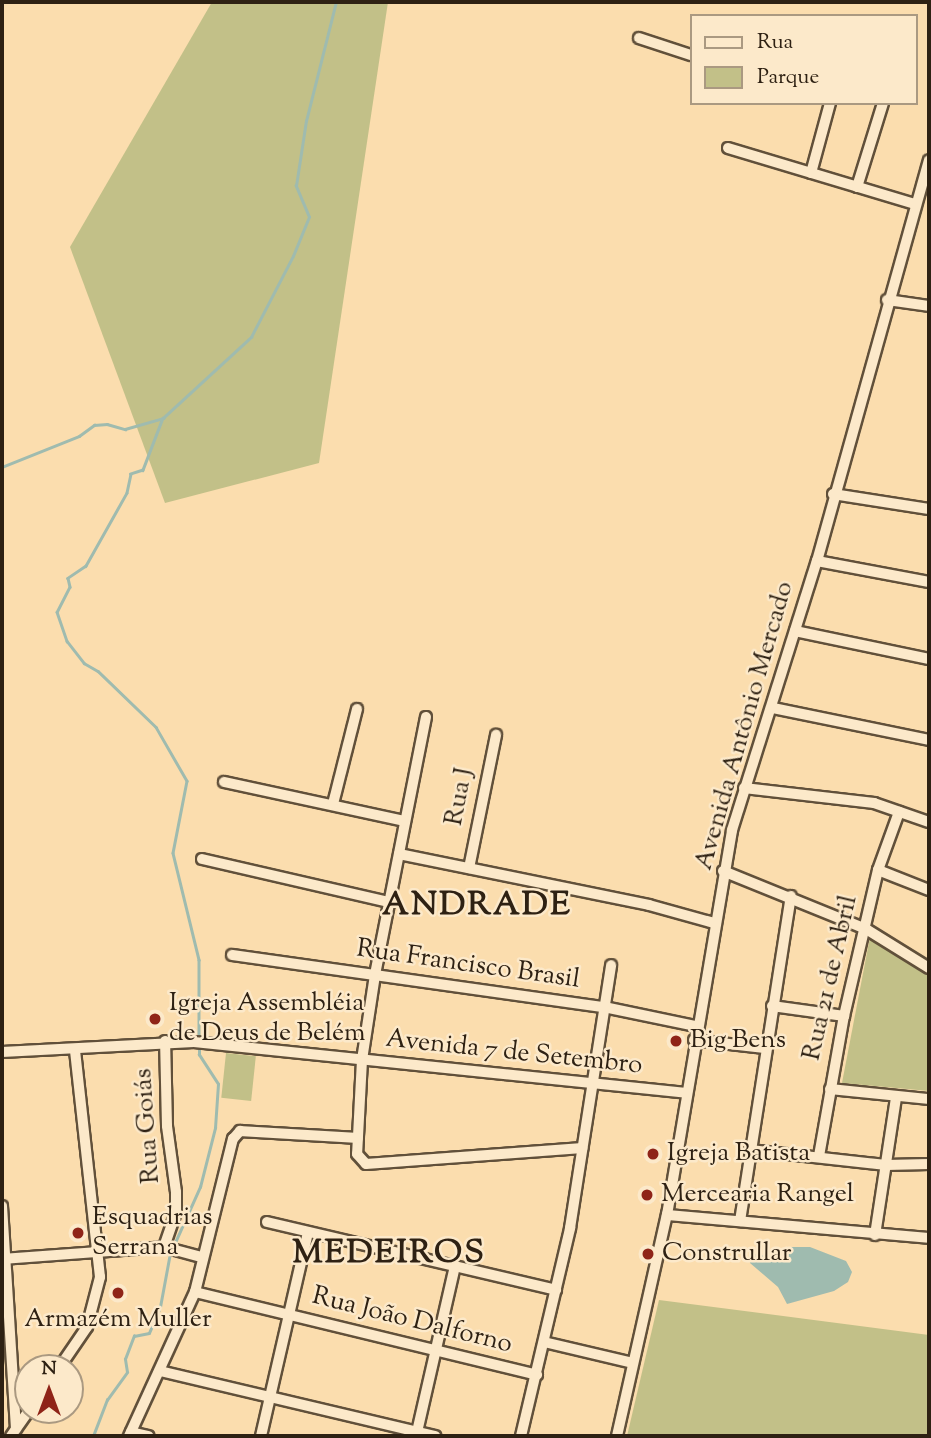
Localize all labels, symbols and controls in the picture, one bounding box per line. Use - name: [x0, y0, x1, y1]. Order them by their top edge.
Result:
- legend: [690, 14, 917, 105]
- text: Rua: [757, 28, 793, 58]
- text: Parque: [757, 63, 819, 93]
- street label: Avenida Antônio Mercado: [689, 578, 801, 874]
- street label: Rua J: [439, 766, 481, 828]
- district label: ANDRADE: [383, 887, 571, 927]
- street label: Rua 21 de Abril: [797, 892, 865, 1064]
- street label: Rua Francisco Brasil: [354, 934, 582, 996]
- place label: Igreja Assembléia de Deus de Belém: [169, 988, 366, 1050]
- marker: Igreja Assembléia de Deus de Belém: [147, 1011, 163, 1027]
- street label: Avenida 7 de Setembro: [384, 1024, 644, 1082]
- place label: Big Bens: [690, 1025, 786, 1057]
- marker: Big Bens: [668, 1033, 684, 1049]
- street label: Rua Goiás: [128, 1067, 168, 1185]
- place label: Igreja Batista: [667, 1138, 810, 1170]
- marker: Igreja Batista: [645, 1146, 661, 1162]
- place label: Mercearia Rangel: [661, 1179, 854, 1211]
- marker: Mercearia Rangel: [639, 1187, 655, 1203]
- place label: Esquadrias Serrana: [92, 1202, 213, 1264]
- marker: Esquadrias Serrana: [70, 1225, 86, 1241]
- district label: MEDEIROS: [293, 1235, 485, 1275]
- place label: Construllar: [662, 1238, 792, 1270]
- marker: Construllar: [640, 1246, 656, 1262]
- street label: Rua João Dalforno: [309, 1281, 515, 1361]
- marker: Armazém Muller: [110, 1285, 126, 1301]
- place label: Armazém Muller: [24, 1304, 212, 1336]
- north arrow: [14, 1354, 84, 1424]
- text: N: [41, 1356, 57, 1383]

